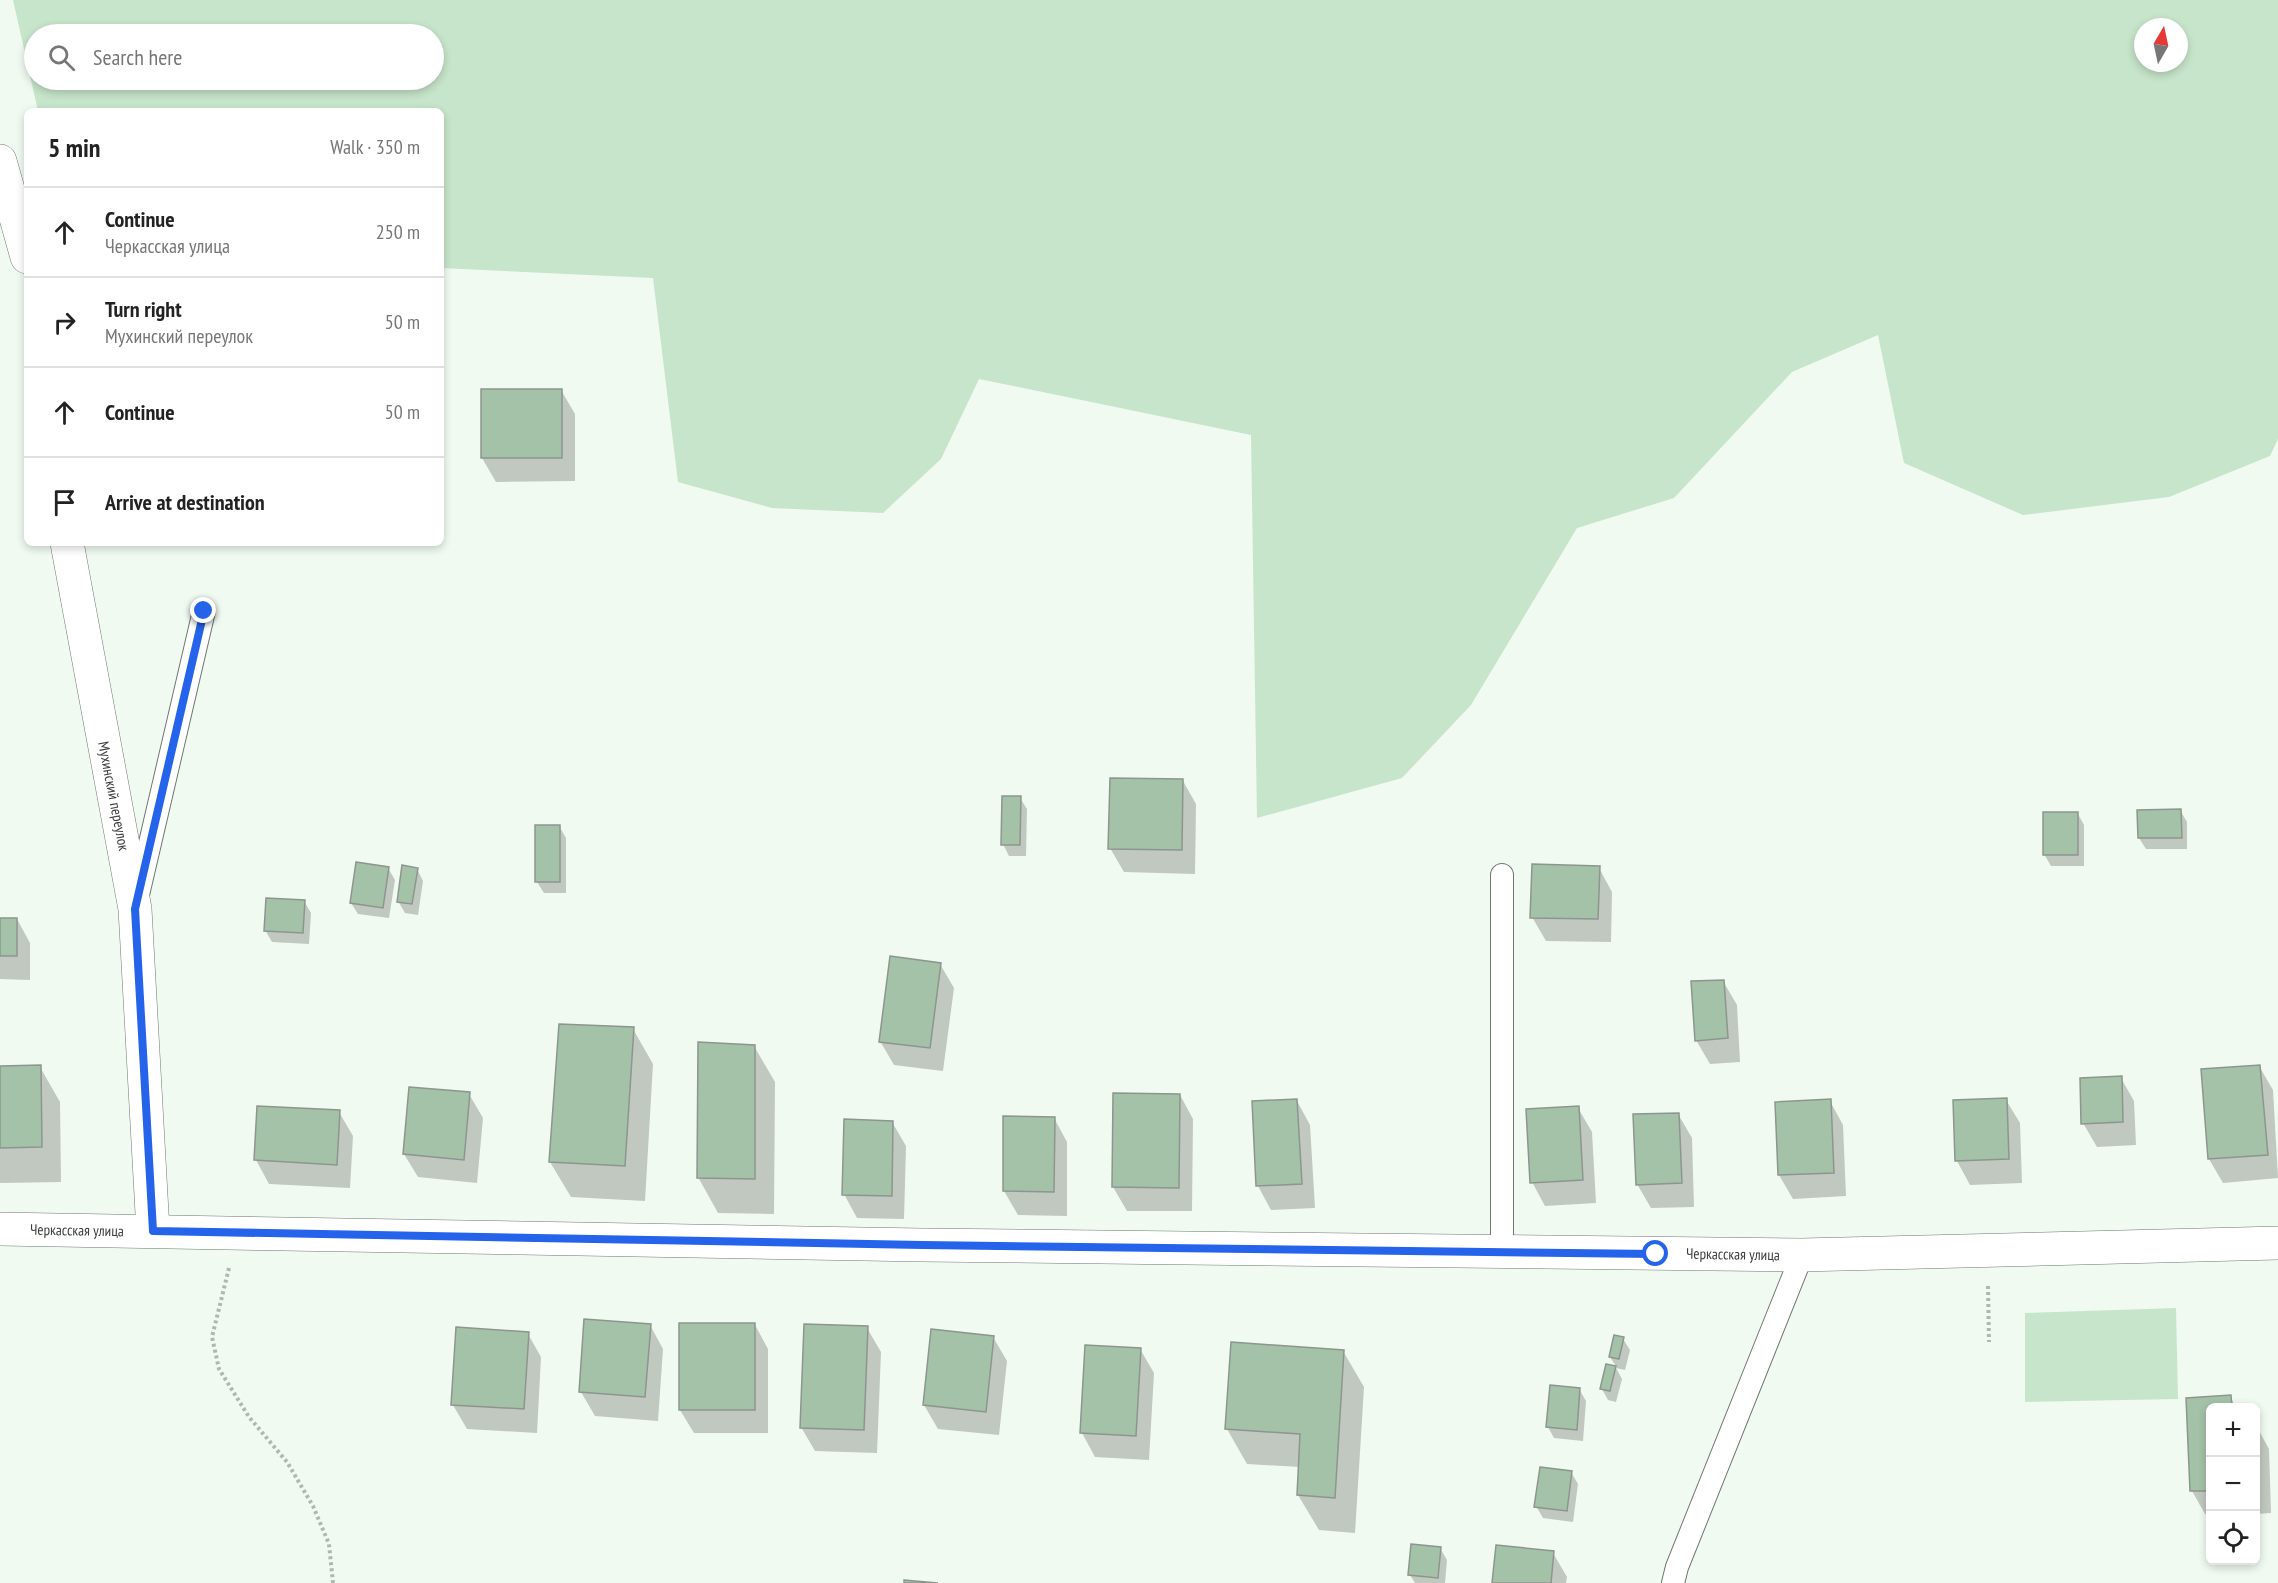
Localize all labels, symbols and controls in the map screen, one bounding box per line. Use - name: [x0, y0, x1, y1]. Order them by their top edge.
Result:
- north arrow: [2134, 18, 2188, 72]
- search box: [24, 24, 444, 90]
- icon: search: [45, 41, 78, 74]
- text: Search here: [93, 43, 182, 71]
- text: 5 min: [48, 131, 101, 164]
- text: Walk · 350 m: [330, 134, 420, 160]
- text: Continue: [105, 205, 175, 233]
- icon: ahead: [48, 216, 81, 249]
- text: 250 m: [376, 219, 420, 245]
- text: Черкасская улица: [105, 233, 230, 259]
- text: Turn right: [105, 295, 182, 323]
- icon: right: [48, 306, 81, 339]
- text: 50 m: [385, 309, 420, 335]
- text: Мухинский переулок: [105, 323, 253, 349]
- icon: ahead: [48, 396, 81, 429]
- text: Continue: [105, 398, 175, 426]
- text: 50 m: [385, 399, 420, 425]
- icon: arrive: [48, 486, 81, 519]
- text: Arrive at destination: [105, 488, 265, 516]
- route end: [190, 597, 216, 623]
- street label: Мухинский переулок: [94, 740, 134, 852]
- street label: Черкасская улица: [30, 1220, 124, 1240]
- route start: [1642, 1240, 1668, 1266]
- street label: Черкасская улица: [1686, 1244, 1780, 1264]
- map controls: [2206, 1403, 2260, 1565]
- button: +: [2206, 1403, 2260, 1457]
- button: −: [2206, 1457, 2260, 1511]
- button: locate: [2206, 1511, 2260, 1565]

